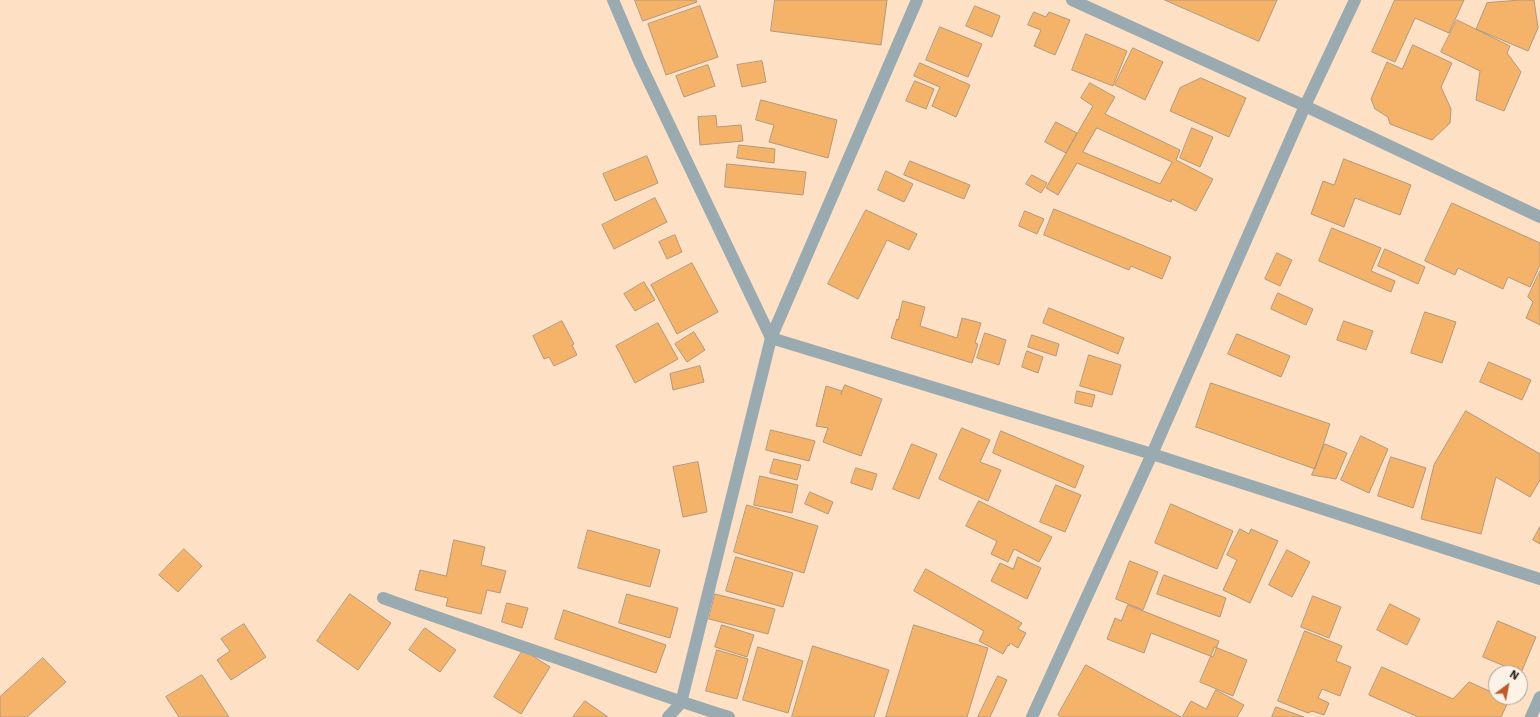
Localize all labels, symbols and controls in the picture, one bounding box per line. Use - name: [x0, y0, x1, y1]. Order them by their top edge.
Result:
- north arrow: [1488, 665, 1528, 705]
- text: N: [1507, 668, 1521, 683]

